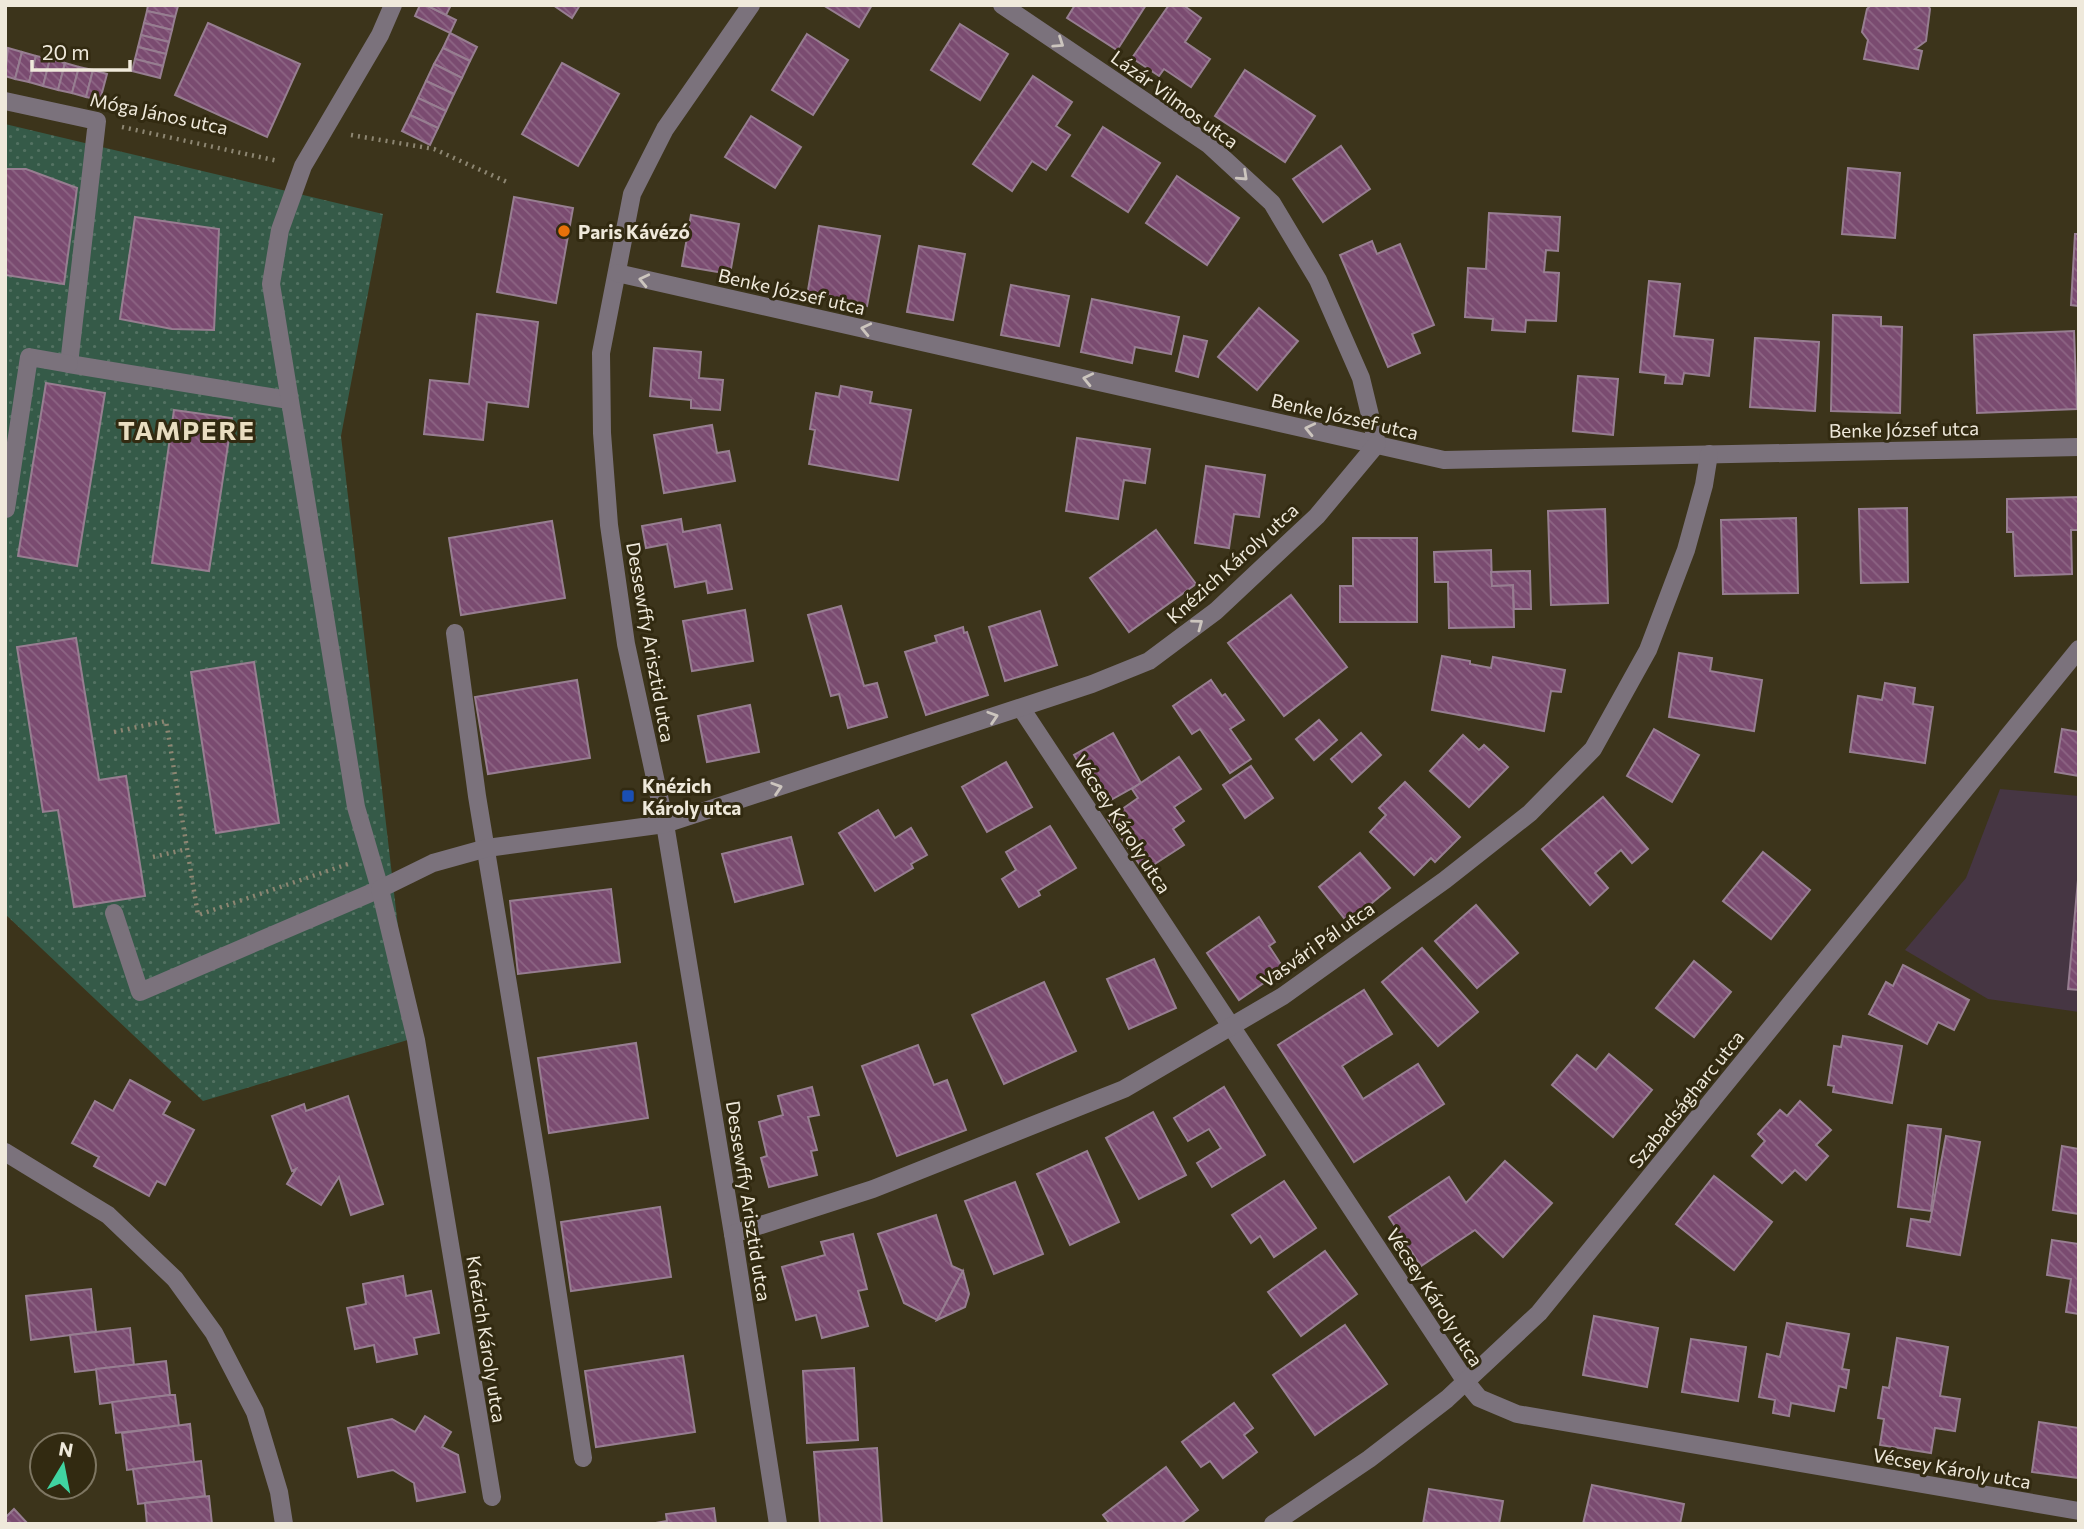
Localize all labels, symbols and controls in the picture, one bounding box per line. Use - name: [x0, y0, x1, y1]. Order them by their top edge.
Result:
- scale bar: [32, 28, 130, 72]
- one-way arrow: [1051, 35, 1064, 48]
- text: 20 m: [42, 39, 90, 64]
- street label: Lázár Vilmos utca: [1107, 45, 1243, 153]
- street label: Móga János utca: [88, 87, 230, 139]
- one-way arrow: [1235, 168, 1248, 180]
- place label: Paris Kávézó: [578, 220, 690, 243]
- marker: Paris Kávézó: [556, 223, 572, 239]
- street label: Benke József utca: [716, 263, 868, 319]
- one-way arrow: [638, 273, 650, 288]
- one-way arrow: [860, 323, 872, 338]
- one-way arrow: [1082, 373, 1094, 388]
- street label: Benke József utca: [1269, 388, 1421, 444]
- district label: TAMPERE: [118, 414, 256, 445]
- street label: Benke József utca: [1829, 416, 1979, 442]
- one-way arrow: [1304, 423, 1316, 437]
- street label: Knézich Károly utca: [1162, 498, 1302, 628]
- street label: Dessewffy Arisztid utca: [622, 540, 680, 744]
- one-way arrow: [1191, 620, 1203, 633]
- one-way arrow: [986, 711, 999, 725]
- street label: Vécsey Károly utca: [1070, 751, 1176, 897]
- place label: Knézich Károly utca: [642, 774, 741, 819]
- one-way arrow: [770, 782, 782, 796]
- marker: Knézich Károly utca: [620, 788, 636, 804]
- street label: Vasvári Pál utca: [1256, 896, 1378, 992]
- street label: Szabadságharc utca: [1624, 1026, 1748, 1172]
- street label: Dessewffy Arisztid utca: [722, 1099, 776, 1303]
- street label: Vécsey Károly utca: [1382, 1224, 1488, 1370]
- street label: Knézich Károly utca: [462, 1254, 512, 1424]
- north arrow: [28, 1431, 98, 1501]
- text: N: [57, 1436, 75, 1461]
- street label: Vécsey Károly utca: [1871, 1443, 2033, 1493]

